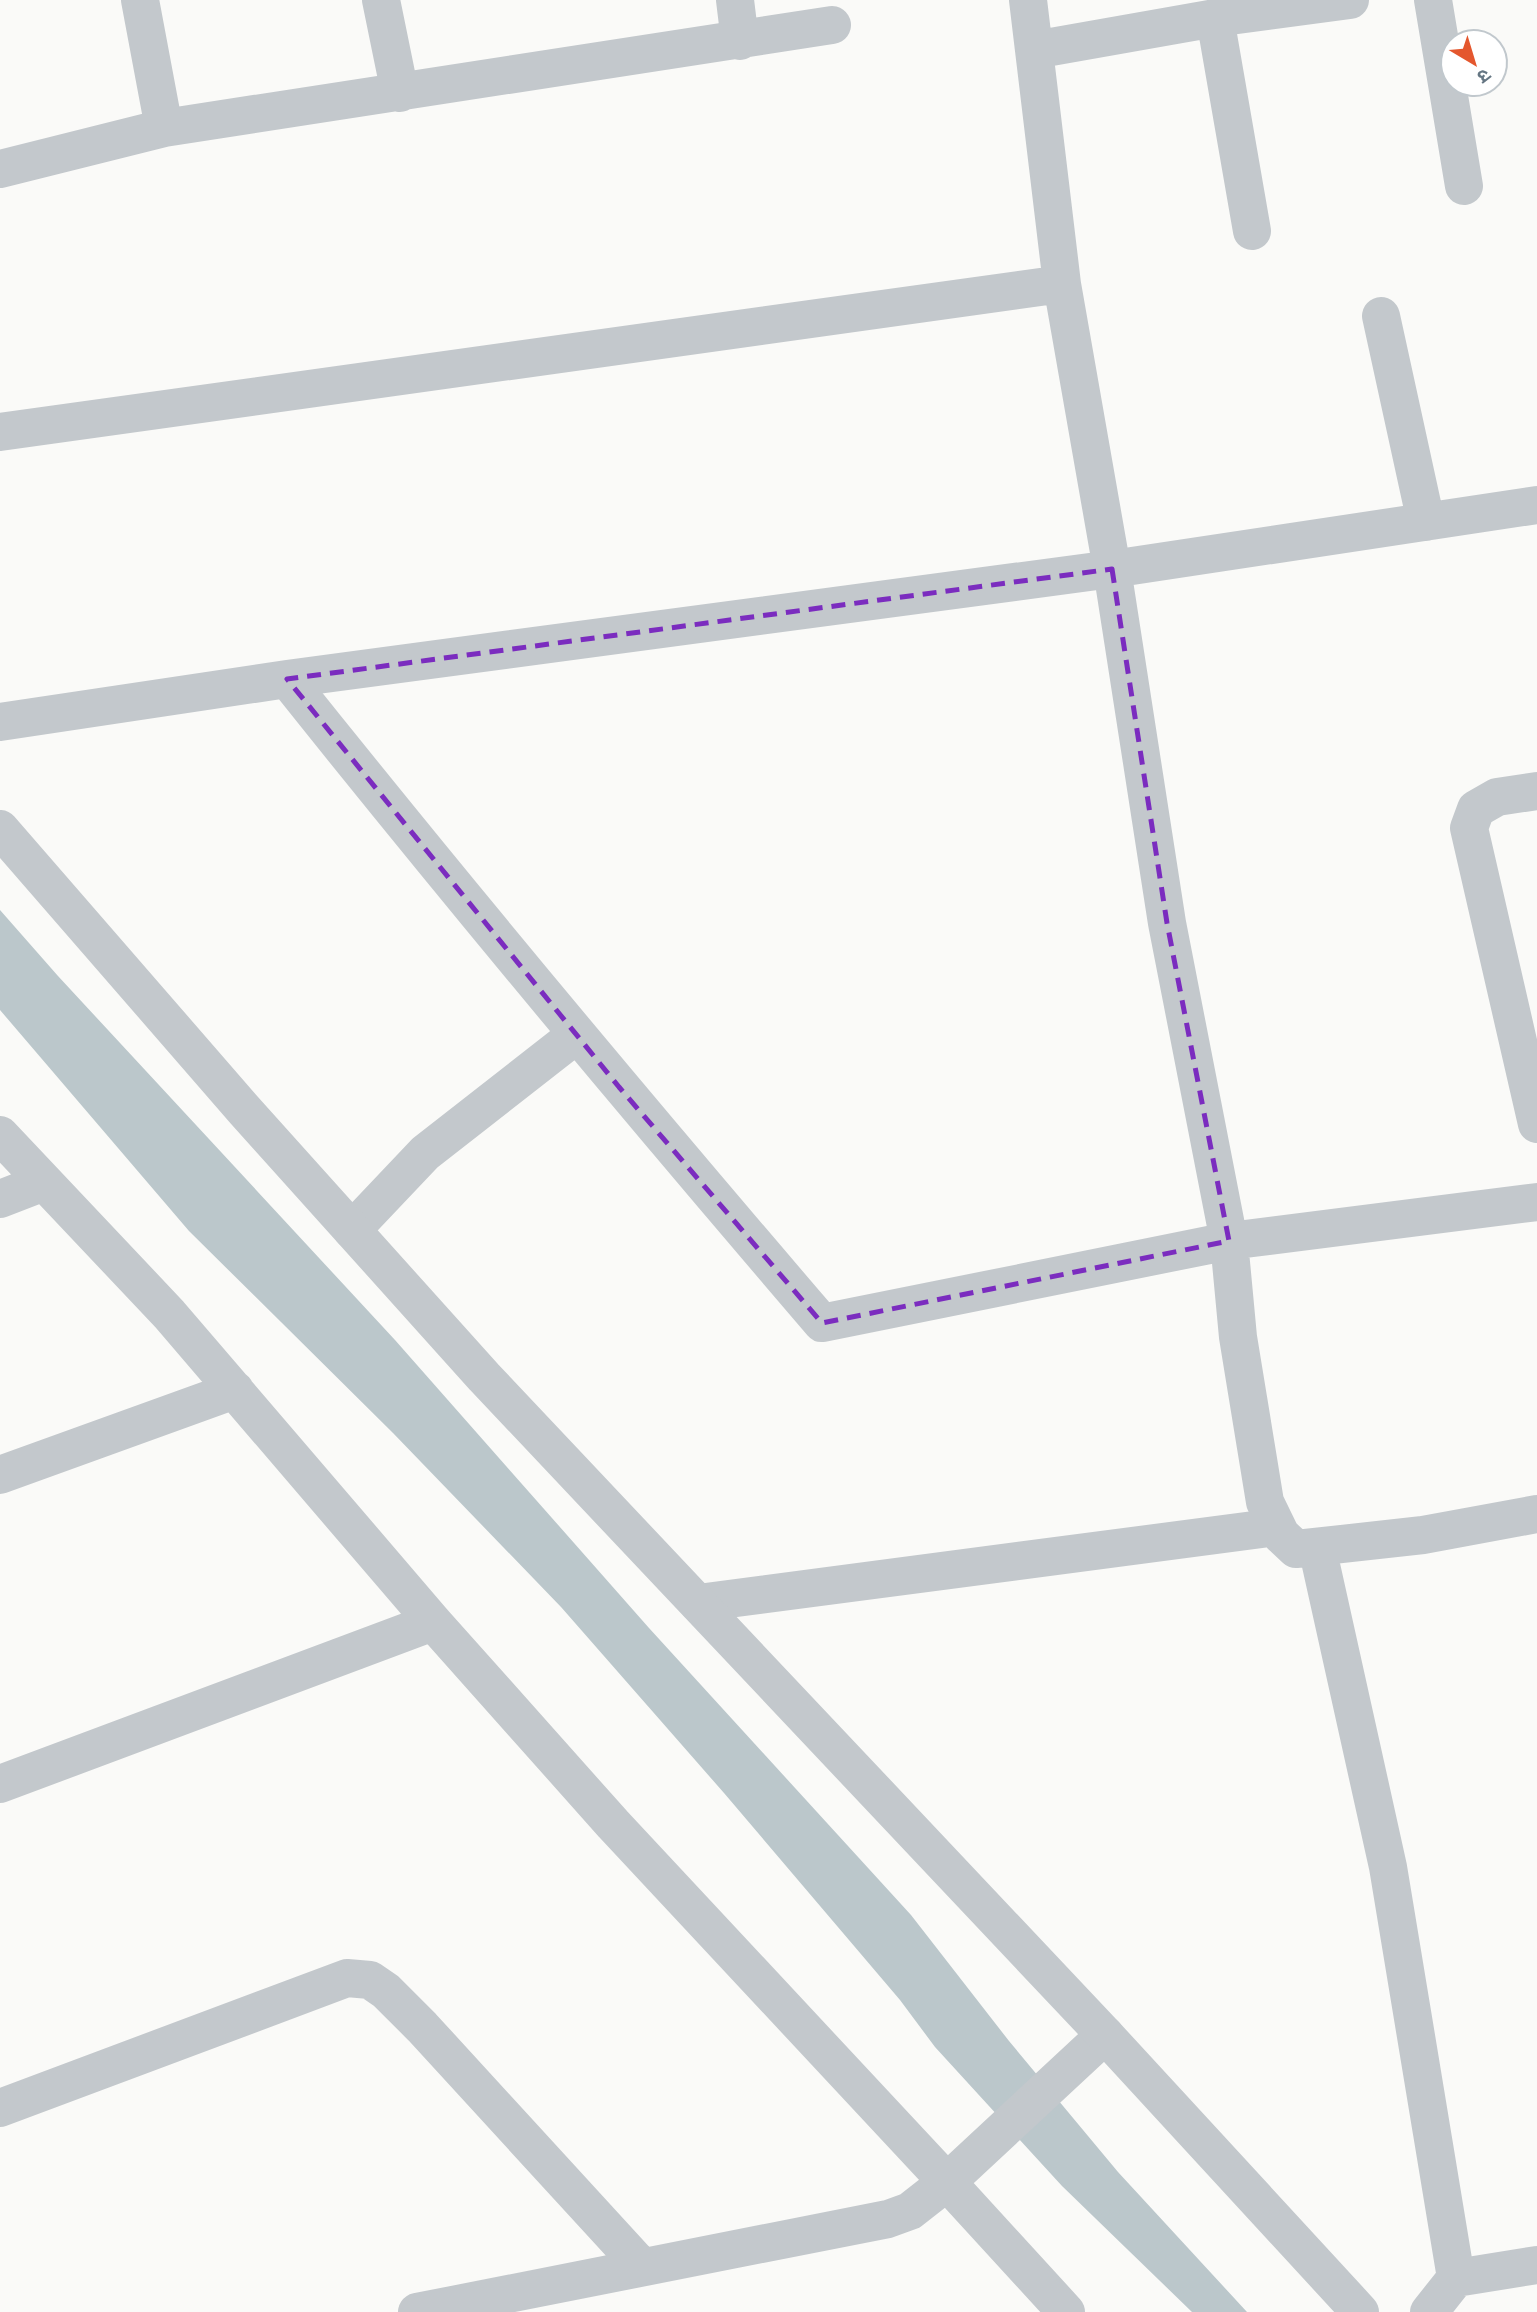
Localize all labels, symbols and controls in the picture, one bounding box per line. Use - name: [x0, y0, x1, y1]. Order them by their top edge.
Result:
- north arrow: [1439, 28, 1509, 98]
- text: उ: [1473, 64, 1496, 89]

